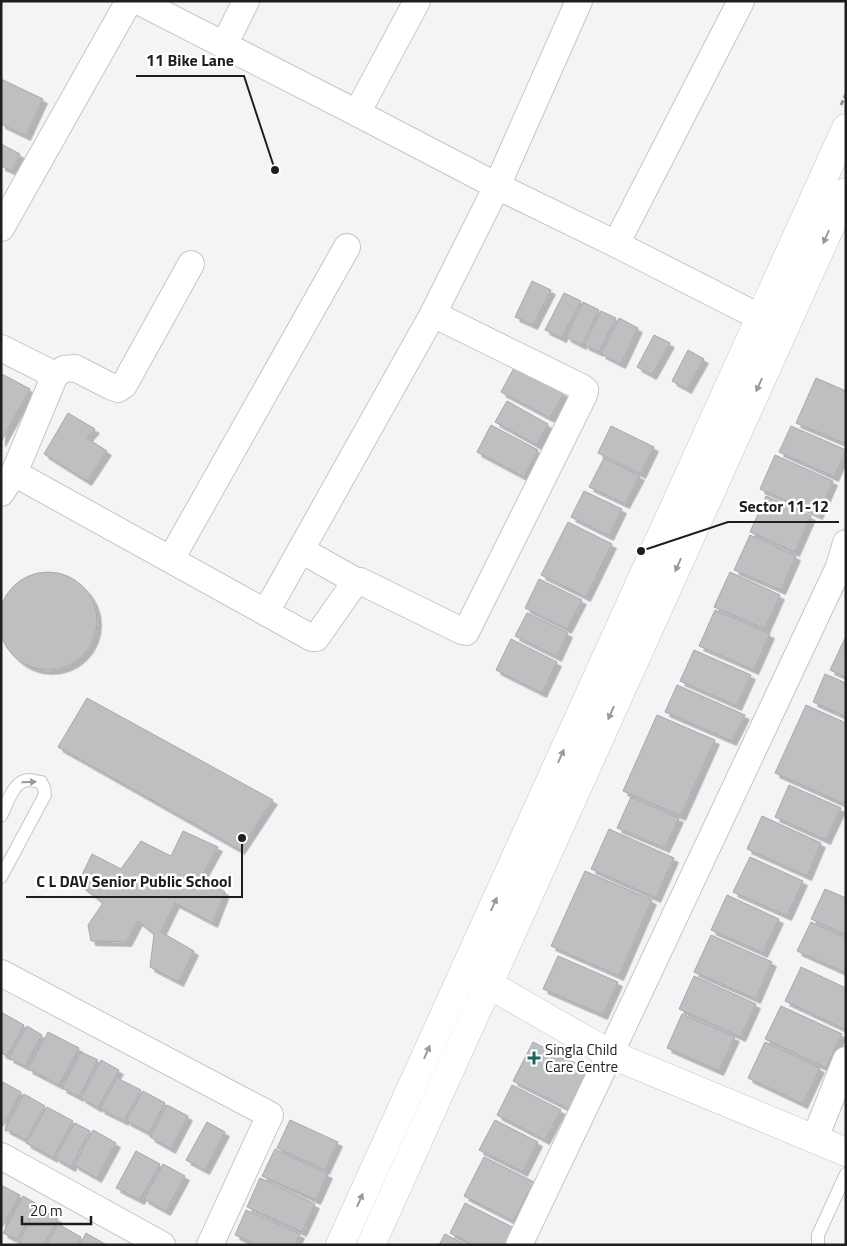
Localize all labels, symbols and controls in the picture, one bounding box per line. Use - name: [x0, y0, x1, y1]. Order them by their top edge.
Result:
- callout: 11 Bike Lane: [136, 45, 244, 76]
- text: 11 Bike Lane: [146, 48, 234, 72]
- one-way arrow: [821, 230, 829, 244]
- one-way arrow: [754, 378, 762, 392]
- callout: Sector 11-12: [728, 491, 839, 522]
- text: Sector 11-12: [739, 494, 829, 518]
- one-way arrow: [673, 558, 681, 572]
- one-way arrow: [606, 706, 614, 720]
- one-way arrow: [558, 749, 566, 763]
- one-way arrow: [22, 778, 38, 786]
- callout: C L DAV Senior Public School: [26, 866, 242, 897]
- text: C L DAV Senior Public School: [36, 869, 232, 893]
- one-way arrow: [491, 897, 499, 911]
- place label: Singla Child Care Centre: [545, 1038, 618, 1078]
- one-way arrow: [424, 1045, 432, 1059]
- marker: Singla Child Care Centre: [527, 1051, 541, 1065]
- one-way arrow: [357, 1193, 365, 1207]
- scale bar: [22, 1194, 91, 1226]
- text: 20 m: [30, 1199, 63, 1222]

